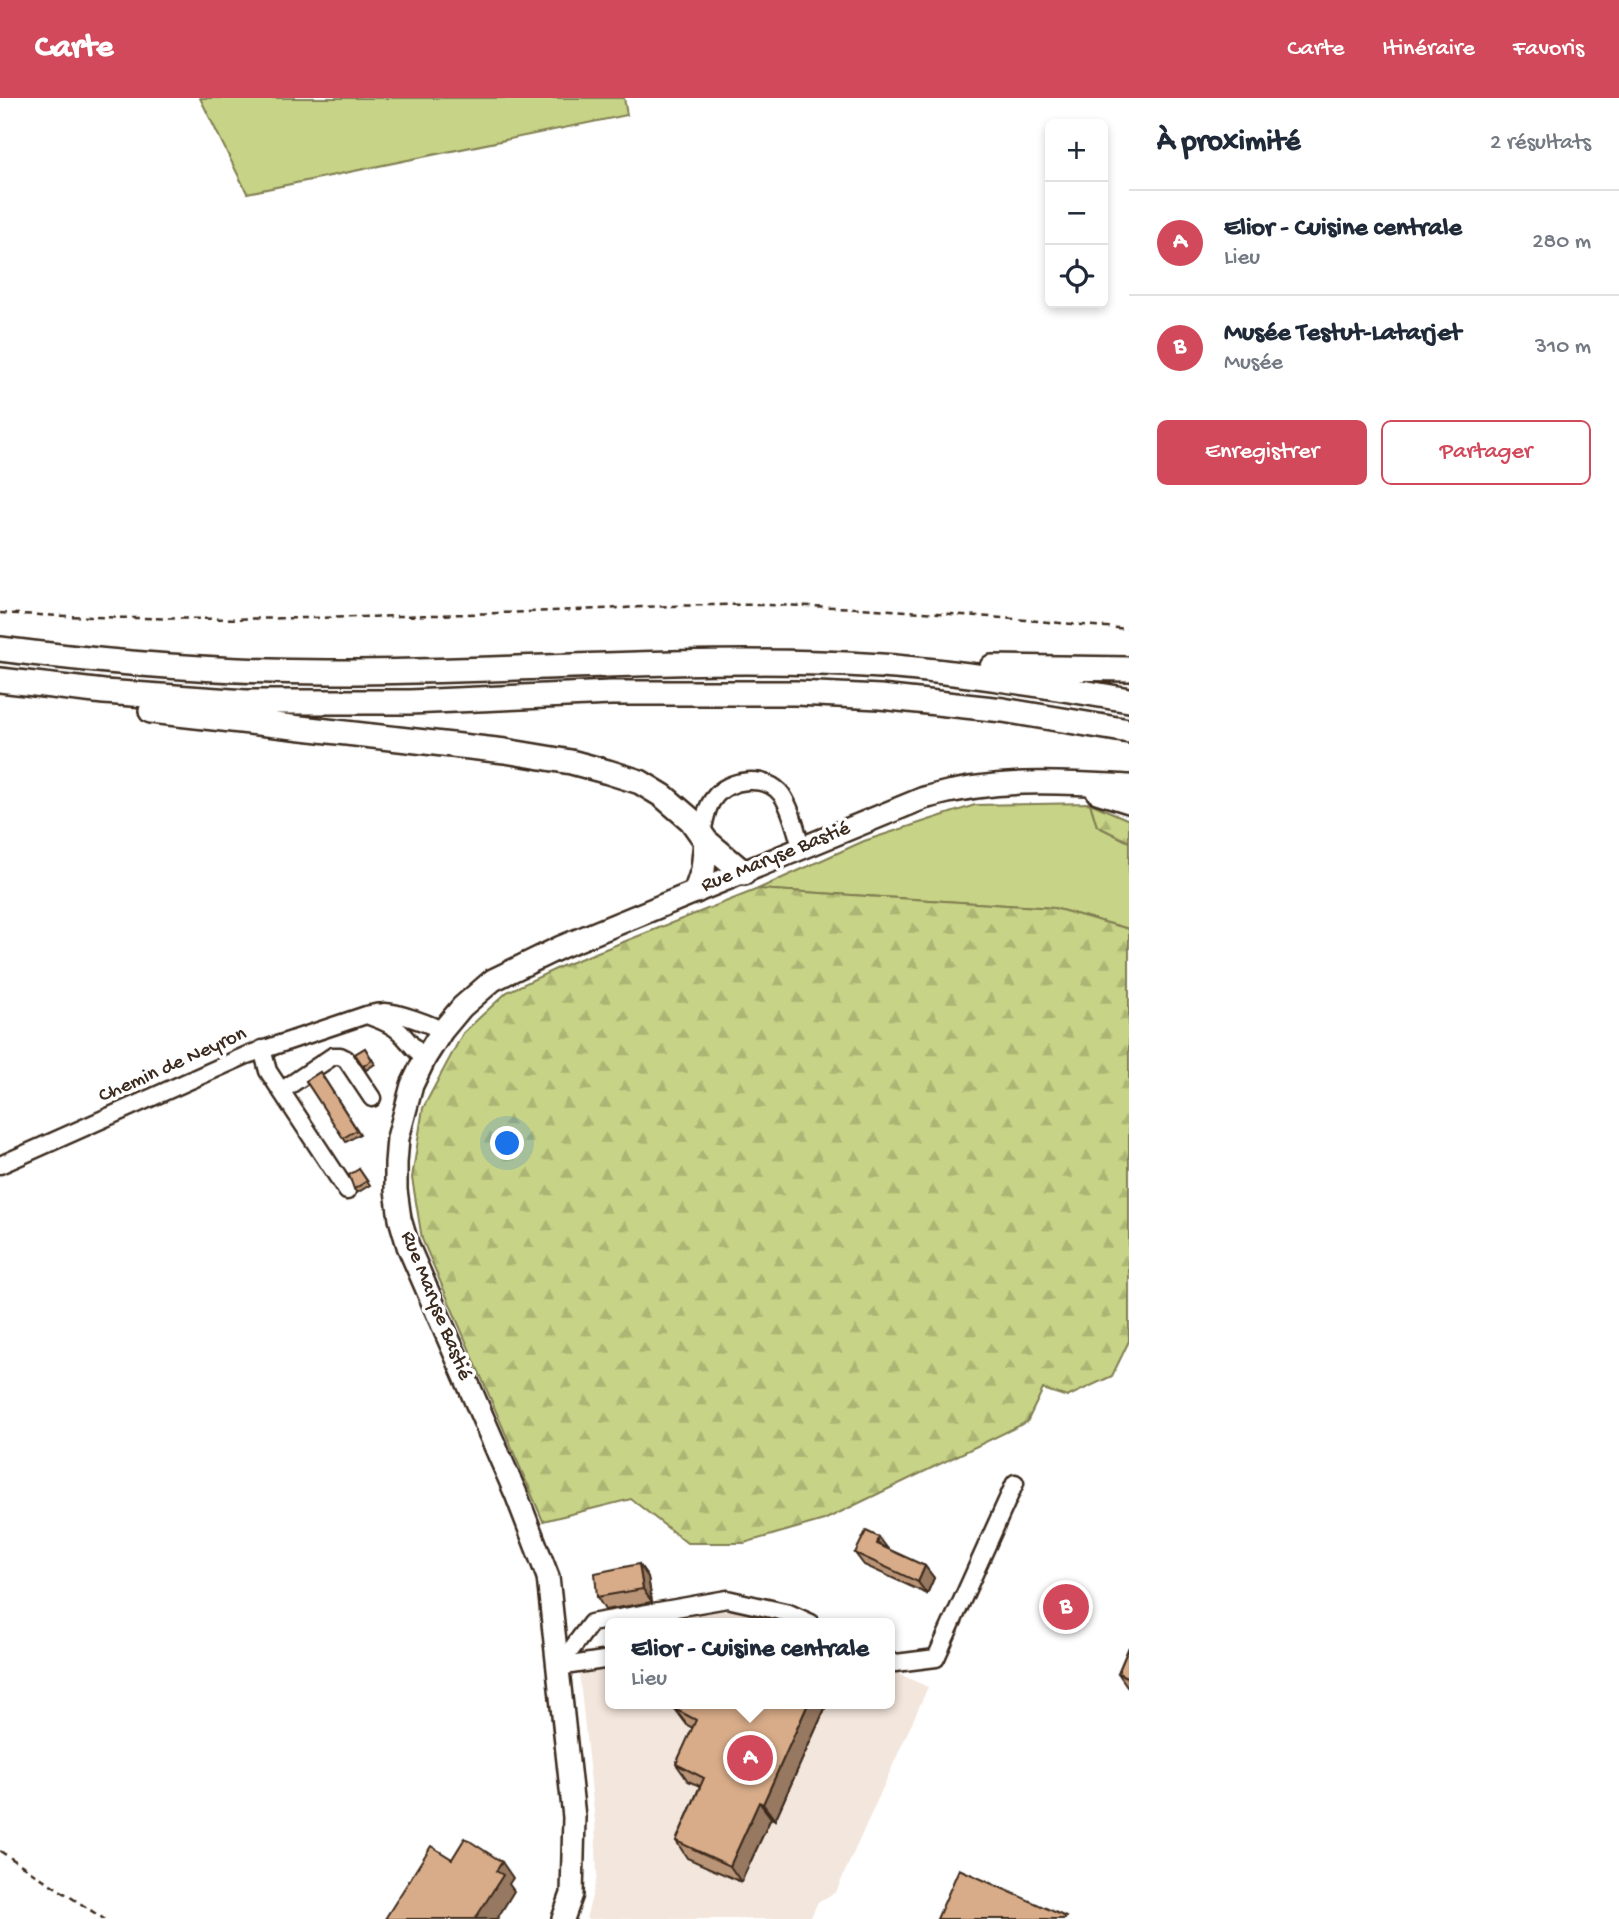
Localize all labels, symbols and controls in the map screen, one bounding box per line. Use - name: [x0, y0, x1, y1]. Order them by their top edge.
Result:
- text: Carte: [35, 30, 113, 68]
- text: Carte: [1287, 35, 1344, 64]
- text: Itinéraire: [1382, 35, 1475, 64]
- text: Favoris: [1513, 35, 1584, 64]
- map controls: [1045, 119, 1108, 308]
- button: +: [1045, 119, 1108, 182]
- text: À proximité: [1157, 126, 1301, 161]
- text: 2 résultats: [1490, 130, 1591, 157]
- button: −: [1045, 182, 1108, 245]
- text: Elior - Cuisine centrale: [1224, 214, 1462, 245]
- text: A: [1173, 229, 1187, 256]
- text: 280 m: [1532, 229, 1591, 256]
- button: locate: [1045, 245, 1108, 308]
- text: Lieu: [1224, 245, 1260, 272]
- text: Musée Testut-Latarjet: [1224, 319, 1461, 350]
- text: B: [1174, 334, 1186, 361]
- text: 310 m: [1535, 334, 1591, 361]
- text: Musée: [1224, 350, 1283, 377]
- button: Enregistrer: [1157, 420, 1367, 485]
- button: Partager: [1381, 420, 1591, 485]
- street label: Rue Maryse Bastié: [698, 816, 855, 899]
- street label: Chemin de Neyron: [95, 1022, 251, 1110]
- your location: [490, 1126, 524, 1160]
- street label: Rue Maryse Bastié: [394, 1228, 477, 1385]
- pin: B: [1043, 1581, 1089, 1633]
- popup: [605, 1618, 895, 1709]
- text: Elior - Cuisine centrale: [631, 1635, 869, 1666]
- text: Lieu: [631, 1666, 667, 1693]
- pin: A: [727, 1732, 773, 1784]

